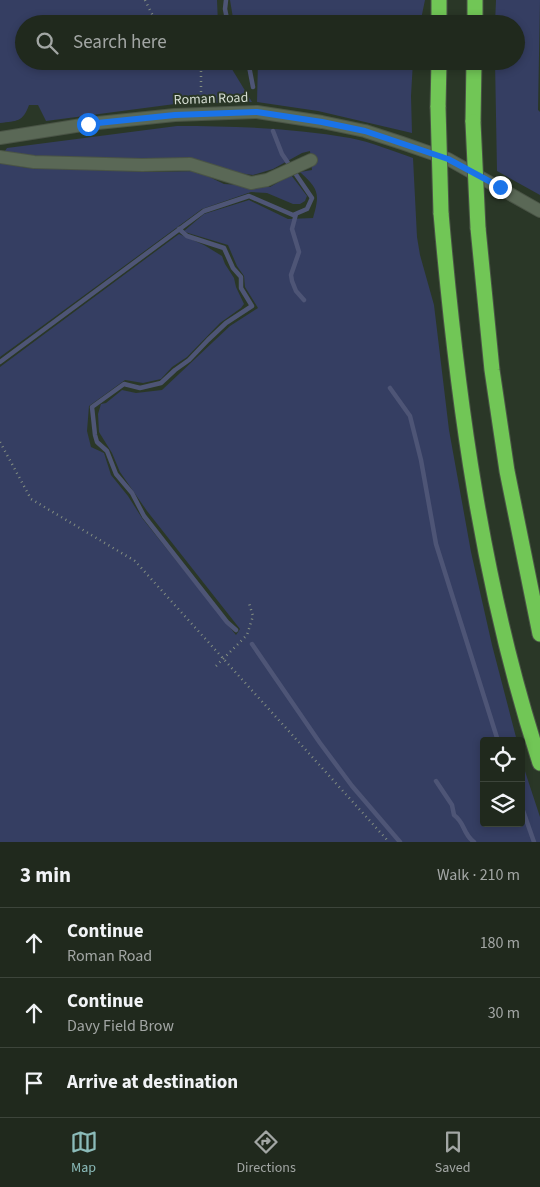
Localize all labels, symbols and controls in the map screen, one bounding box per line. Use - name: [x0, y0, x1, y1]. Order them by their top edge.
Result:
- search box: [15, 15, 525, 70]
- icon: search: [33, 29, 61, 57]
- text: Search here: [73, 29, 167, 56]
- street label: Roman Road: [173, 88, 249, 110]
- route start: [77, 113, 100, 136]
- route end: [489, 176, 512, 199]
- map controls: [480, 737, 525, 827]
- button: locate: [480, 737, 525, 782]
- button: layers: [480, 782, 525, 827]
- text: 3 min: [20, 860, 71, 890]
- text: Walk · 210 m: [437, 864, 520, 886]
- text: Continue: [67, 918, 144, 945]
- icon: ahead: [20, 929, 48, 957]
- text: 180 m: [480, 932, 520, 954]
- text: Roman Road: [67, 945, 152, 967]
- text: Continue: [67, 988, 144, 1015]
- icon: ahead: [20, 999, 48, 1027]
- text: 30 m: [488, 1002, 520, 1024]
- text: Davy Field Brow: [67, 1015, 174, 1037]
- icon: arrive: [20, 1069, 48, 1097]
- text: Arrive at destination: [67, 1069, 238, 1096]
- tab: Map: [70, 1128, 98, 1178]
- tab: Directions: [237, 1128, 296, 1178]
- tab: Saved: [435, 1128, 470, 1178]

